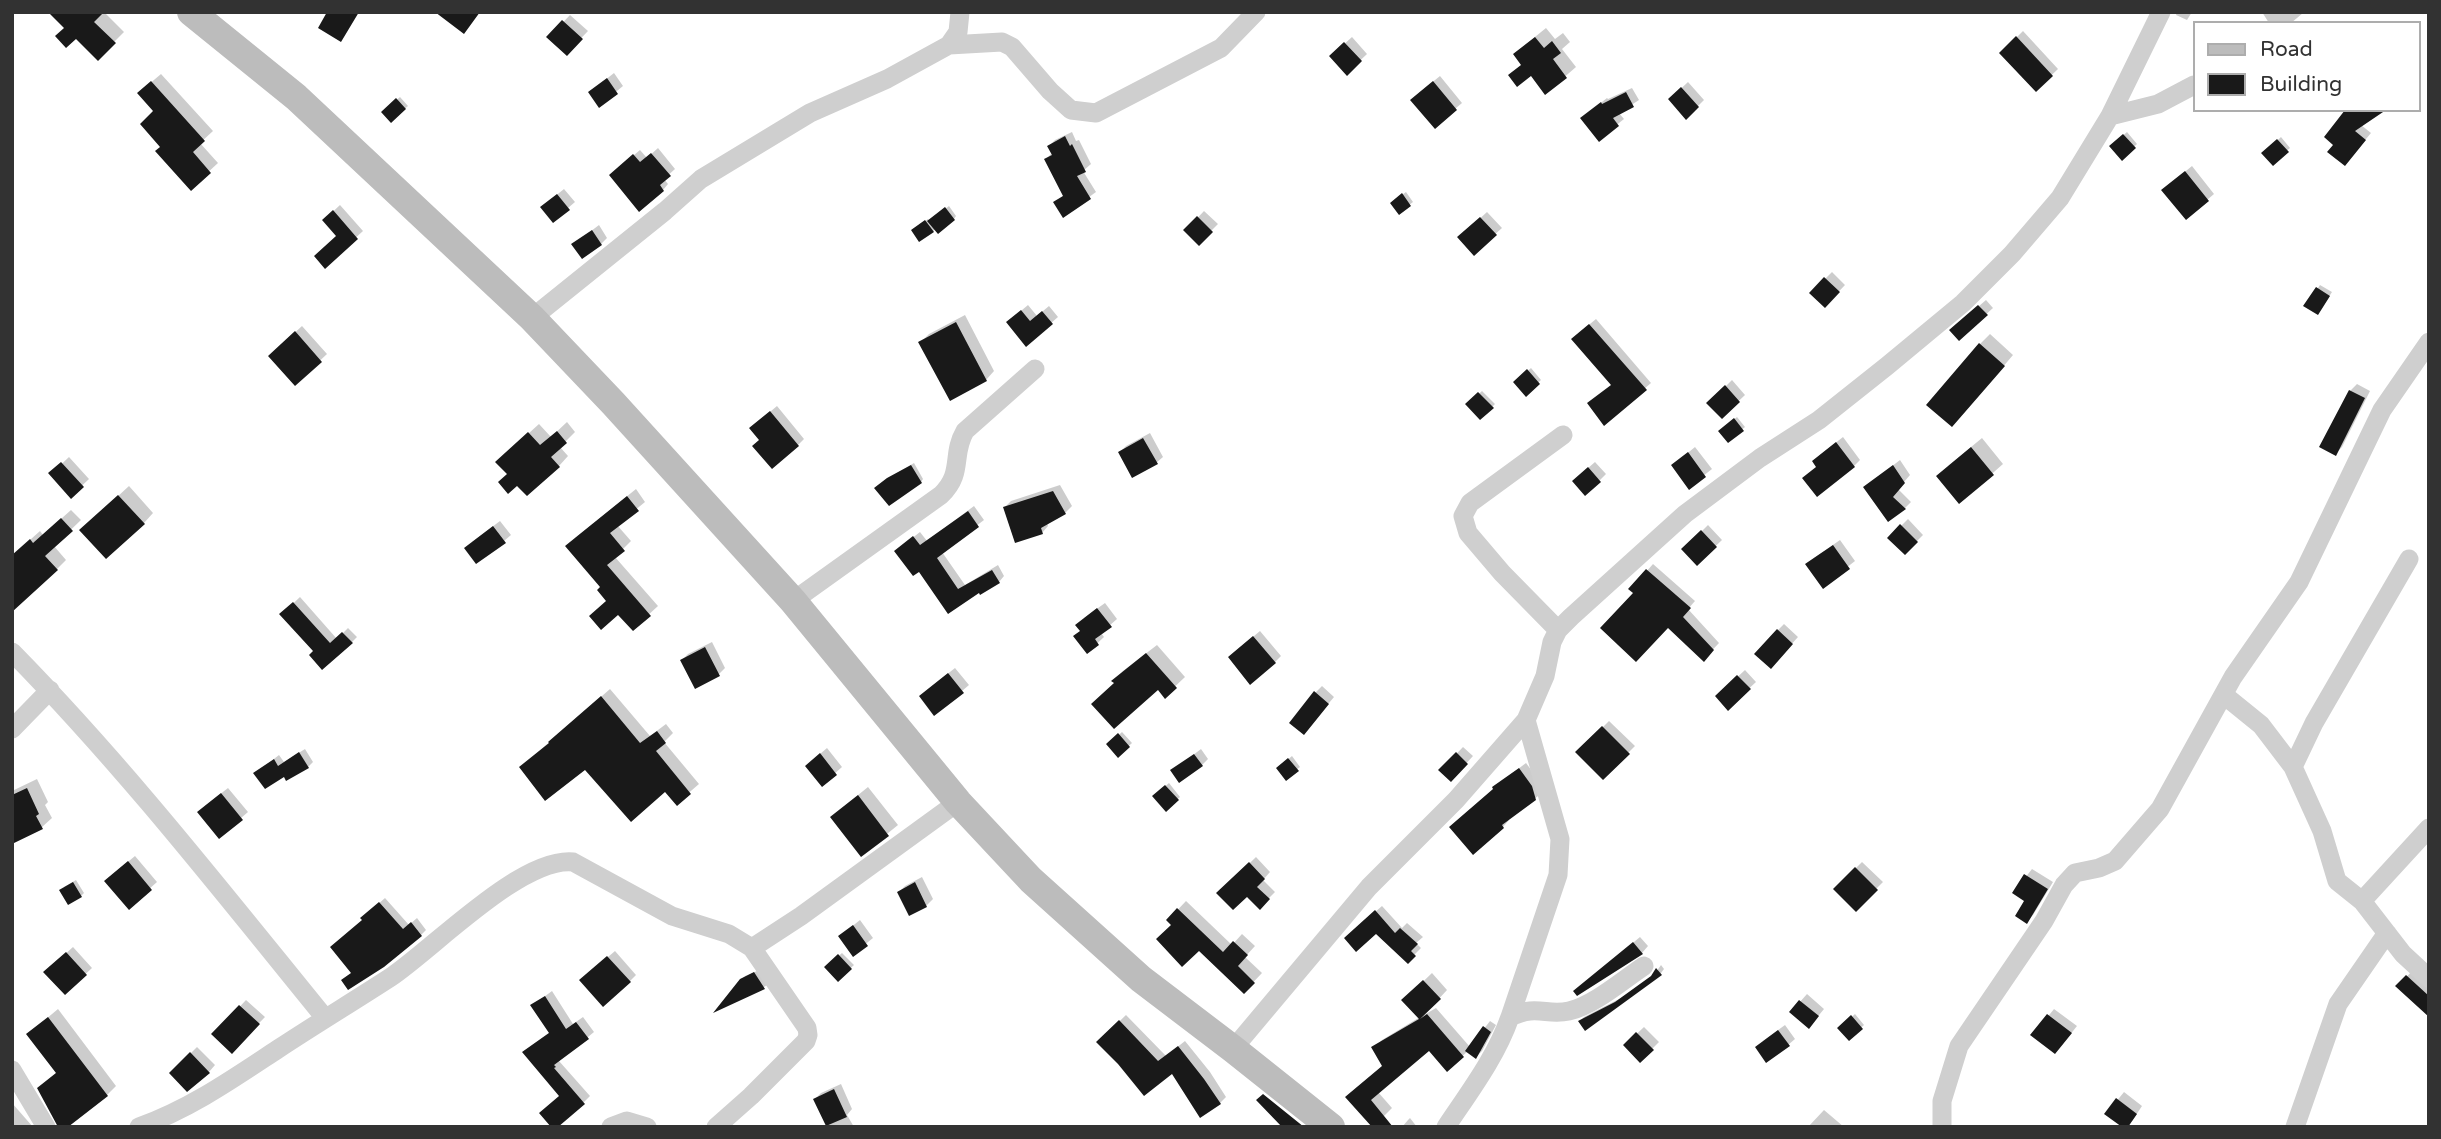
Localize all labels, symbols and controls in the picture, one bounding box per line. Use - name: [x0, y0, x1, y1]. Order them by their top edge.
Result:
- legend: [2192, 21, 2420, 112]
- text: Road: [2260, 37, 2313, 62]
- text: Building: [2260, 72, 2342, 97]

